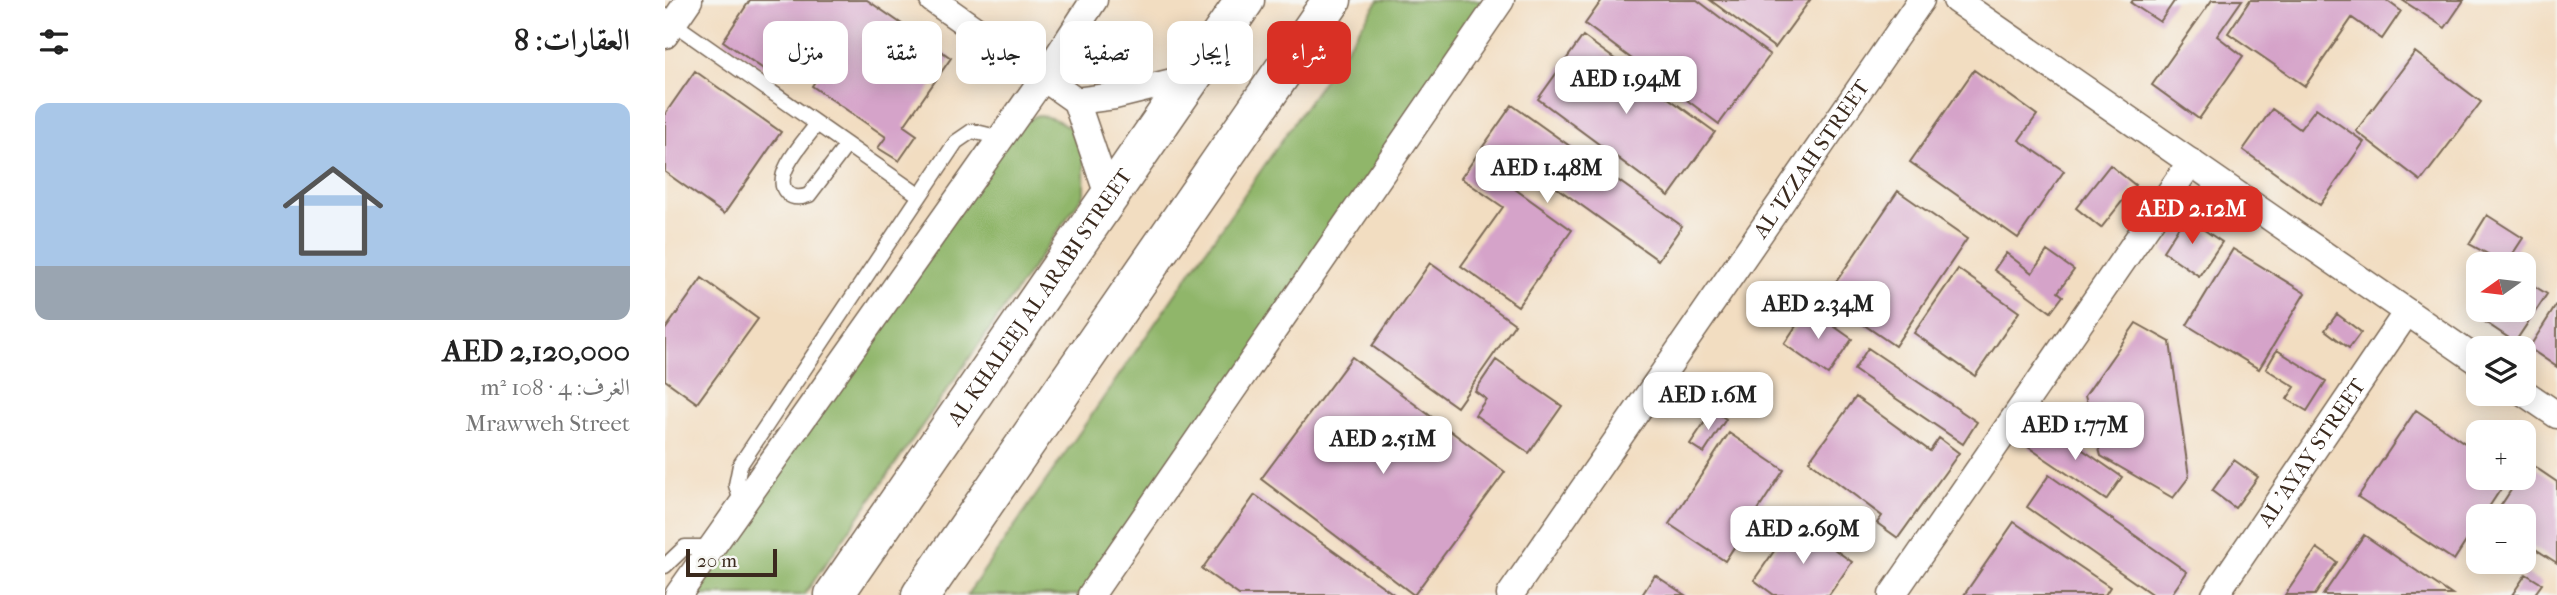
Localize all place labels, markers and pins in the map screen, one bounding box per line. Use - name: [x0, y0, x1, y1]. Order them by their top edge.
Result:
- pin: AED 1.94M: [1546, 57, 1706, 116]
- pin: AED 1.48M: [1467, 146, 1627, 205]
- pin: AED 2.12M: [2112, 187, 2272, 246]
- pin: AED 2.34M: [1738, 282, 1898, 341]
- pin: AED 1.6M: [1636, 372, 1780, 432]
- pin: AED 1.77M: [1995, 402, 2155, 462]
- pin: AED 2.51M: [1303, 416, 1463, 476]
- pin: AED 2.69M: [1723, 506, 1883, 566]

